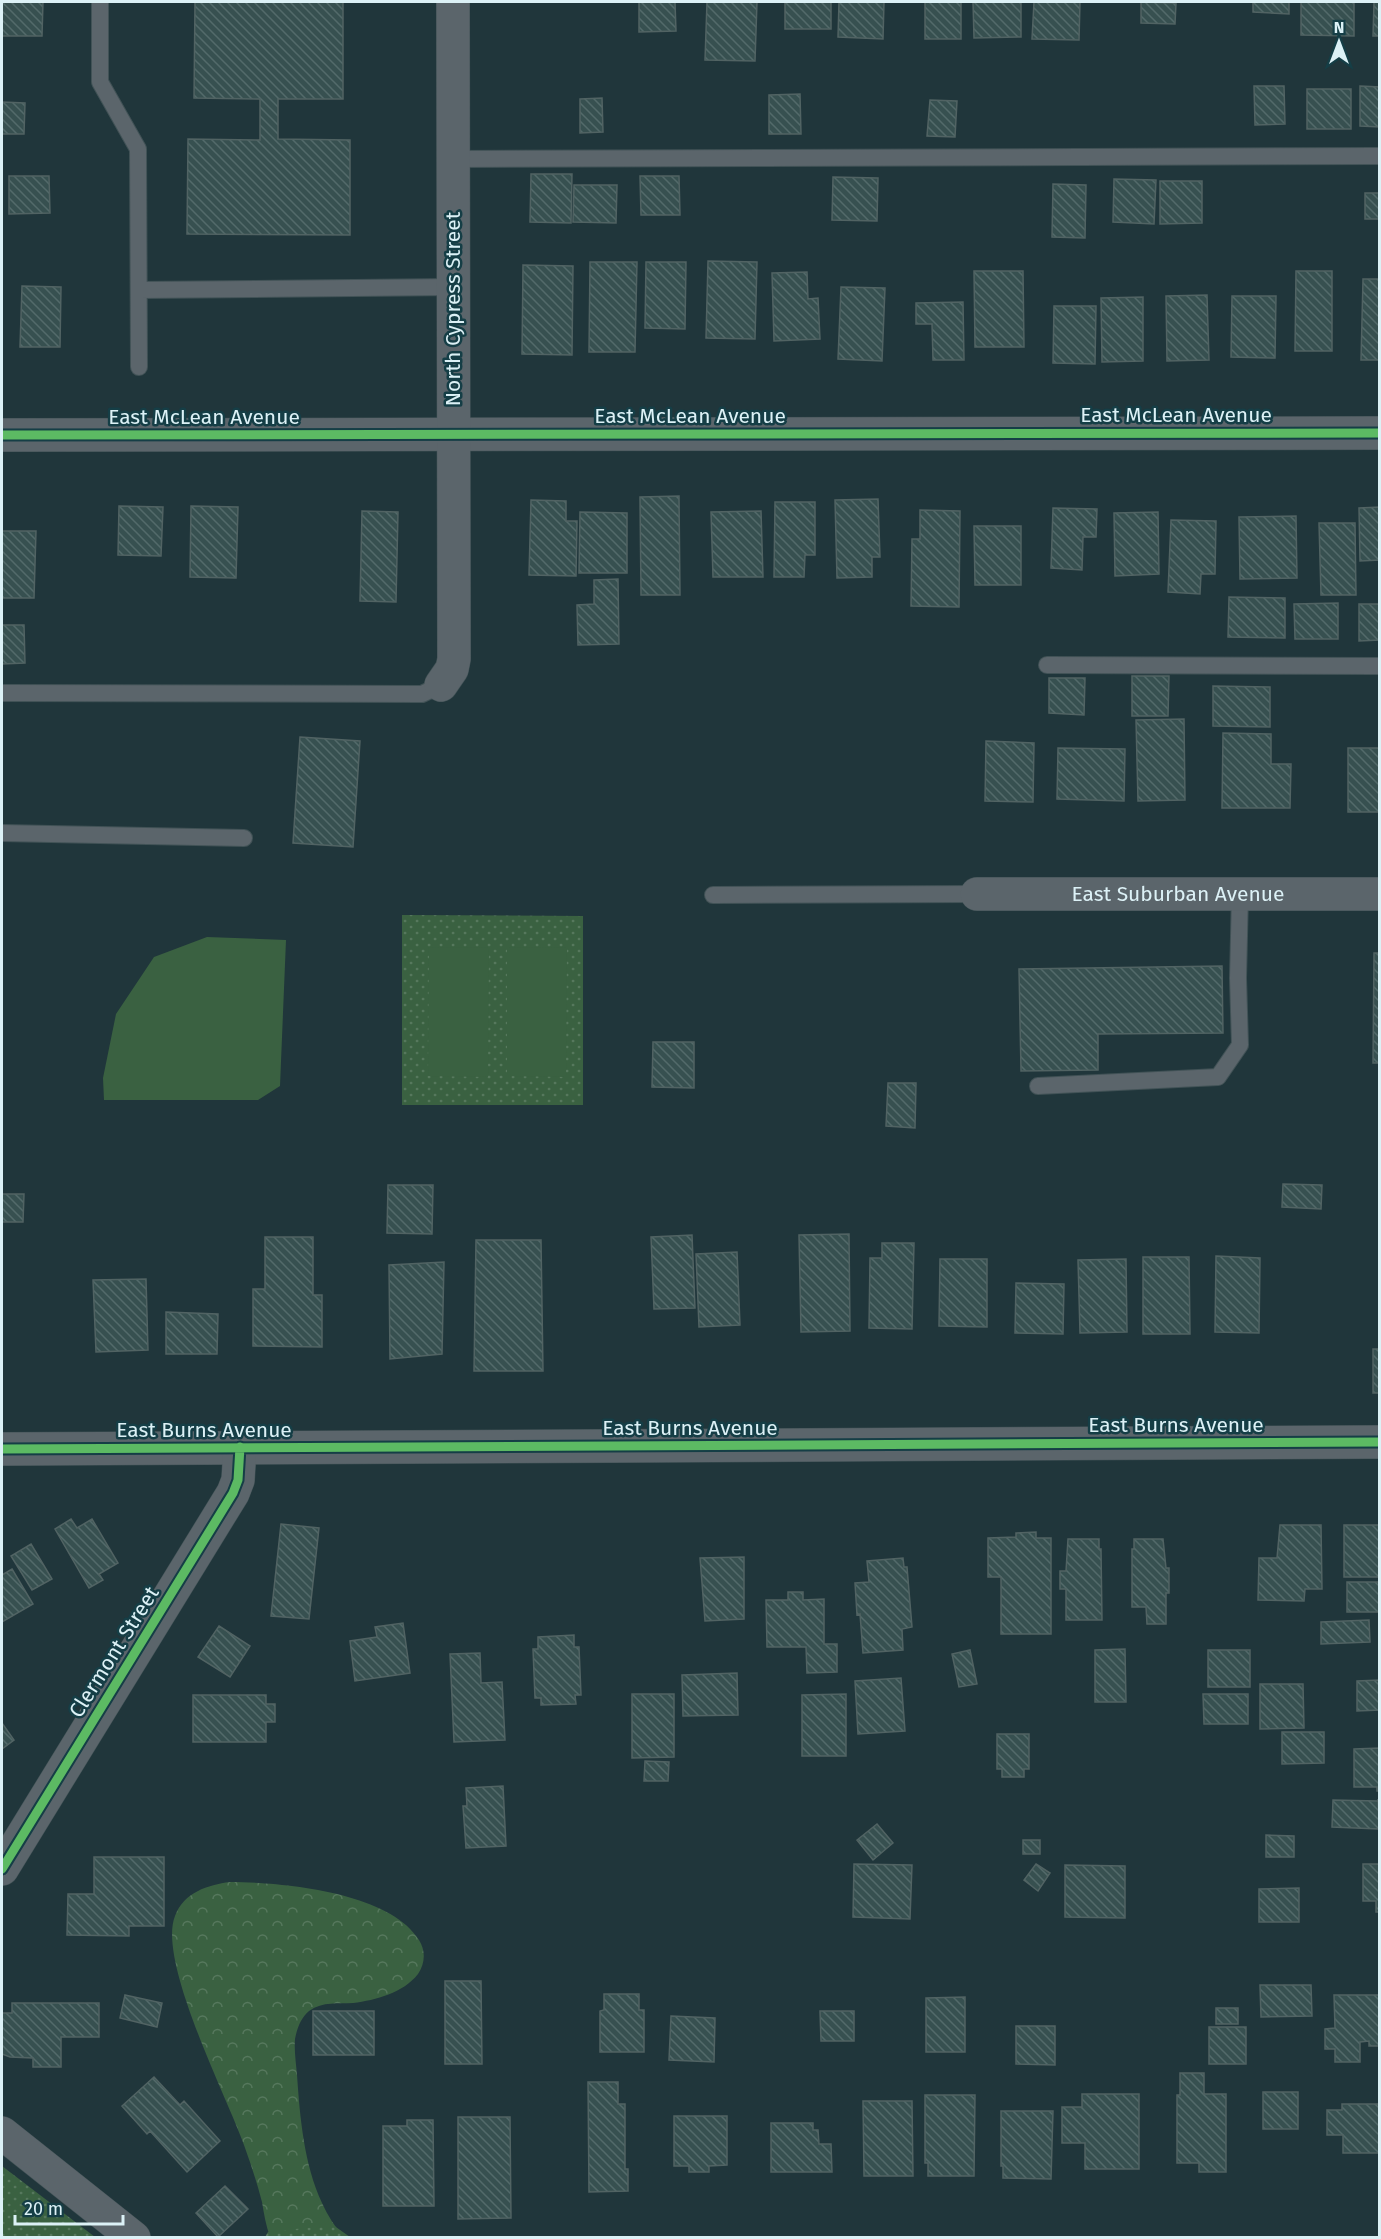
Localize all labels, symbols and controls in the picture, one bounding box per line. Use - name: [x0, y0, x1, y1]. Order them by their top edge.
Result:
- north arrow: [1309, 12, 1369, 72]
- text: N: [1334, 18, 1344, 37]
- street label: North Cypress Street: [440, 211, 466, 406]
- street label: East McLean Avenue: [1080, 402, 1272, 428]
- street label: East McLean Avenue: [594, 403, 786, 429]
- street label: East McLean Avenue: [108, 404, 300, 430]
- street label: East Suburban Avenue: [1071, 881, 1285, 907]
- street label: East Burns Avenue: [1088, 1412, 1264, 1438]
- street label: East Burns Avenue: [602, 1415, 778, 1441]
- street label: East Burns Avenue: [116, 1417, 292, 1443]
- street label: Clermont Street: [63, 1581, 165, 1722]
- scale bar: [15, 2188, 123, 2226]
- text: 20 m: [24, 2198, 63, 2220]

